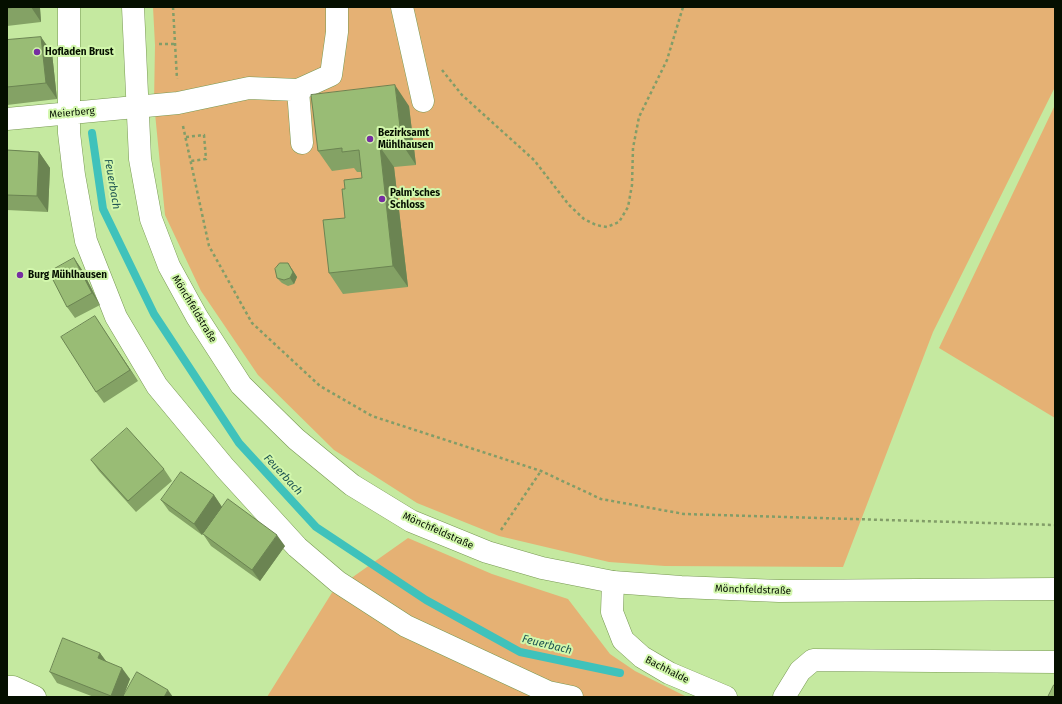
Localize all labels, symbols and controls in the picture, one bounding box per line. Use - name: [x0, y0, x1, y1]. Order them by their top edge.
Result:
- place label: Hofladen Brust: [45, 46, 113, 58]
- marker: Hofladen Brust: [32, 47, 42, 57]
- street label: Meierberg: [49, 105, 95, 121]
- place label: Bezirksamt Mühlhausen: [378, 127, 433, 150]
- marker: Bezirksamt Mühlhausen: [365, 134, 375, 144]
- water label: Feuerbach: [101, 158, 123, 210]
- place label: Palm'sches Schloss: [390, 187, 440, 210]
- marker: Palm'sches Schloss: [377, 194, 387, 204]
- place label: Burg Mühlhausen: [28, 269, 107, 281]
- marker: Burg Mühlhausen: [15, 270, 25, 280]
- street label: Mönchfeldstraße: [169, 273, 219, 345]
- water label: Feuerbach: [261, 452, 305, 498]
- street label: Mönchfeldstraße: [401, 510, 475, 552]
- street label: Mönchfeldstraße: [715, 583, 791, 597]
- water label: Feuerbach: [521, 632, 573, 658]
- street label: Bachhalde: [643, 654, 691, 686]

